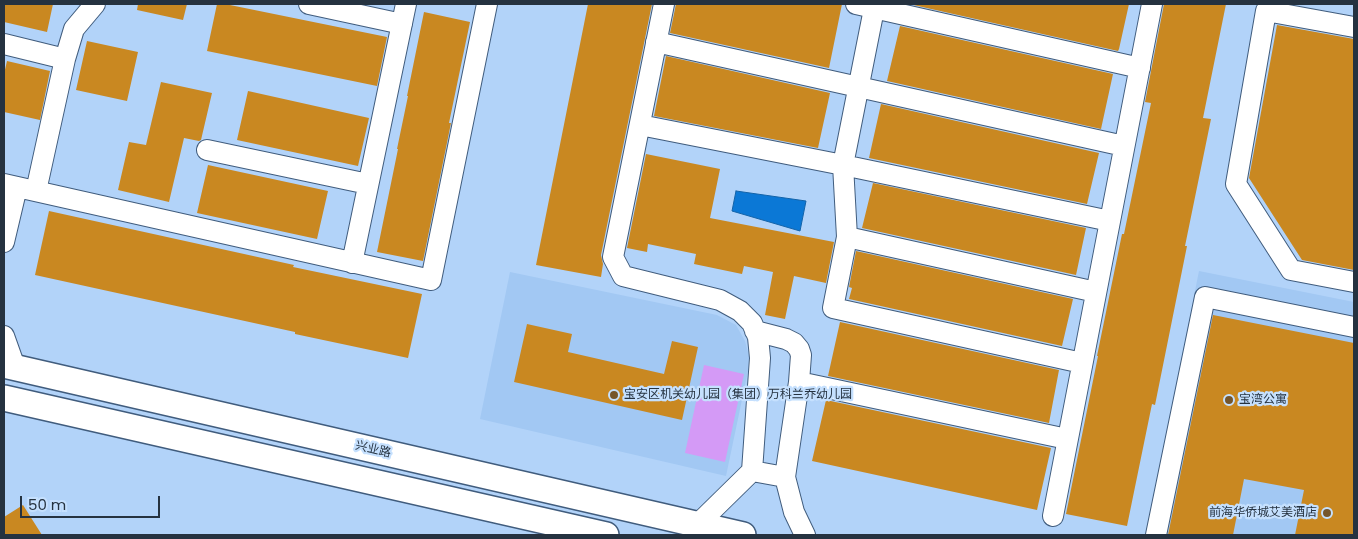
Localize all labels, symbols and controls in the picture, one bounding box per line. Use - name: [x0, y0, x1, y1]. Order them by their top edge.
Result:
- place label: 宝安区机关幼儿园（集团）万科兰乔幼儿园: [624, 388, 852, 402]
- marker: 宝安区机关幼儿园（集团）万科兰乔幼儿园: [608, 389, 620, 401]
- place label: 宝湾公寓: [1239, 393, 1287, 407]
- marker: 宝湾公寓: [1223, 394, 1235, 406]
- street label: 兴业路: [354, 439, 392, 461]
- scale bar: [22, 486, 162, 518]
- text: 50 m: [28, 494, 66, 515]
- place label: 前海华侨城艾美酒店: [1209, 506, 1317, 520]
- marker: 前海华侨城艾美酒店: [1321, 507, 1333, 519]

